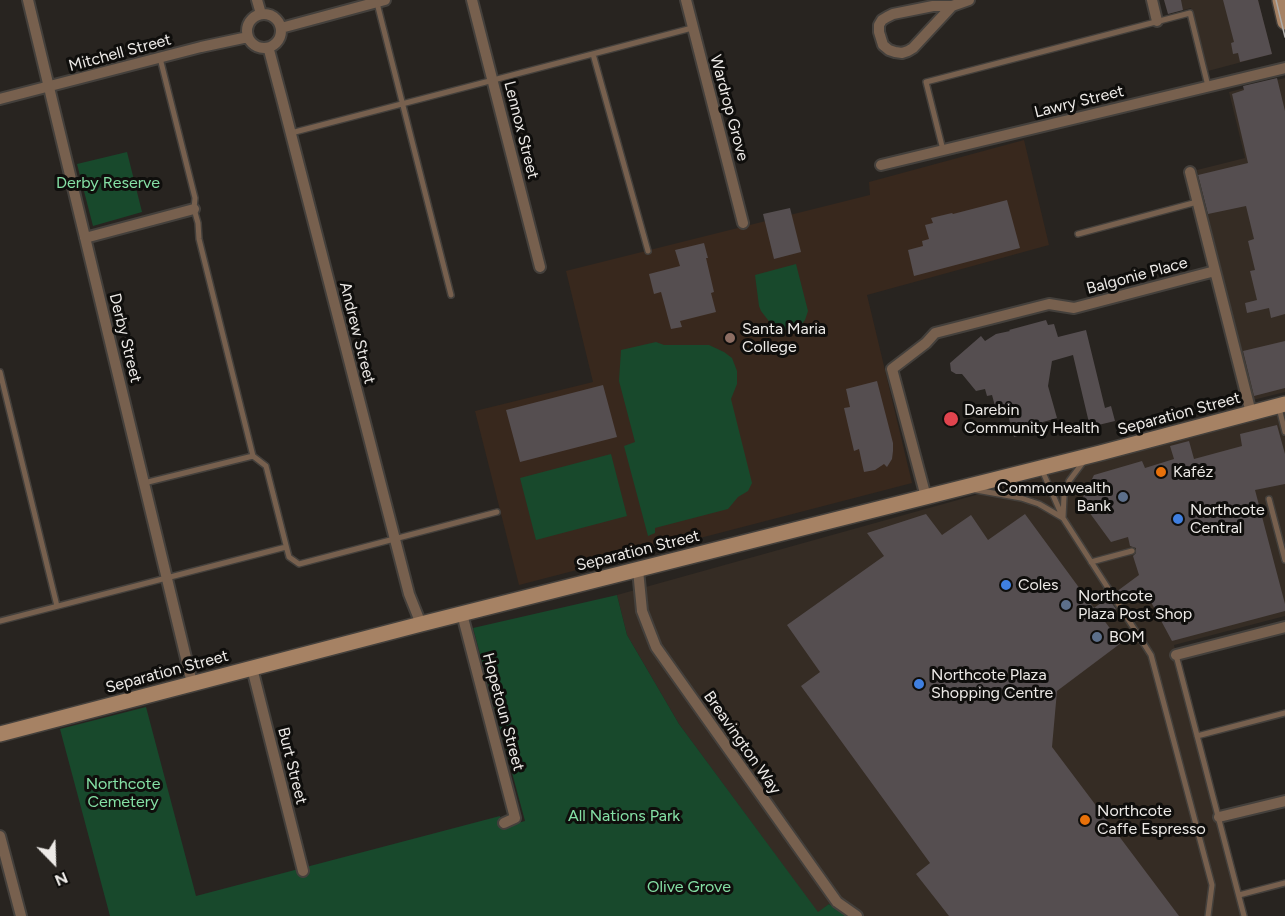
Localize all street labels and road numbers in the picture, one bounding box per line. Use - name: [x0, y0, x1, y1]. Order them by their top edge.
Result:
- street label: Mitchell Street: [67, 30, 173, 76]
- street label: Wardrop Grove: [706, 53, 752, 163]
- street label: Lennox Street: [500, 79, 542, 181]
- street label: Lawry Street: [1032, 82, 1126, 122]
- street label: Balgonie Place: [1084, 253, 1190, 299]
- street label: Andrew Street: [335, 280, 379, 386]
- street label: Derby Street: [105, 291, 145, 385]
- street label: Separation Street: [1115, 388, 1243, 440]
- street label: Separation Street: [574, 526, 702, 576]
- street label: Separation Street: [103, 646, 231, 698]
- street label: Hopetoun Street: [478, 651, 528, 773]
- street label: Breavington Way: [699, 688, 785, 798]
- street label: Burt Street: [273, 725, 311, 807]

